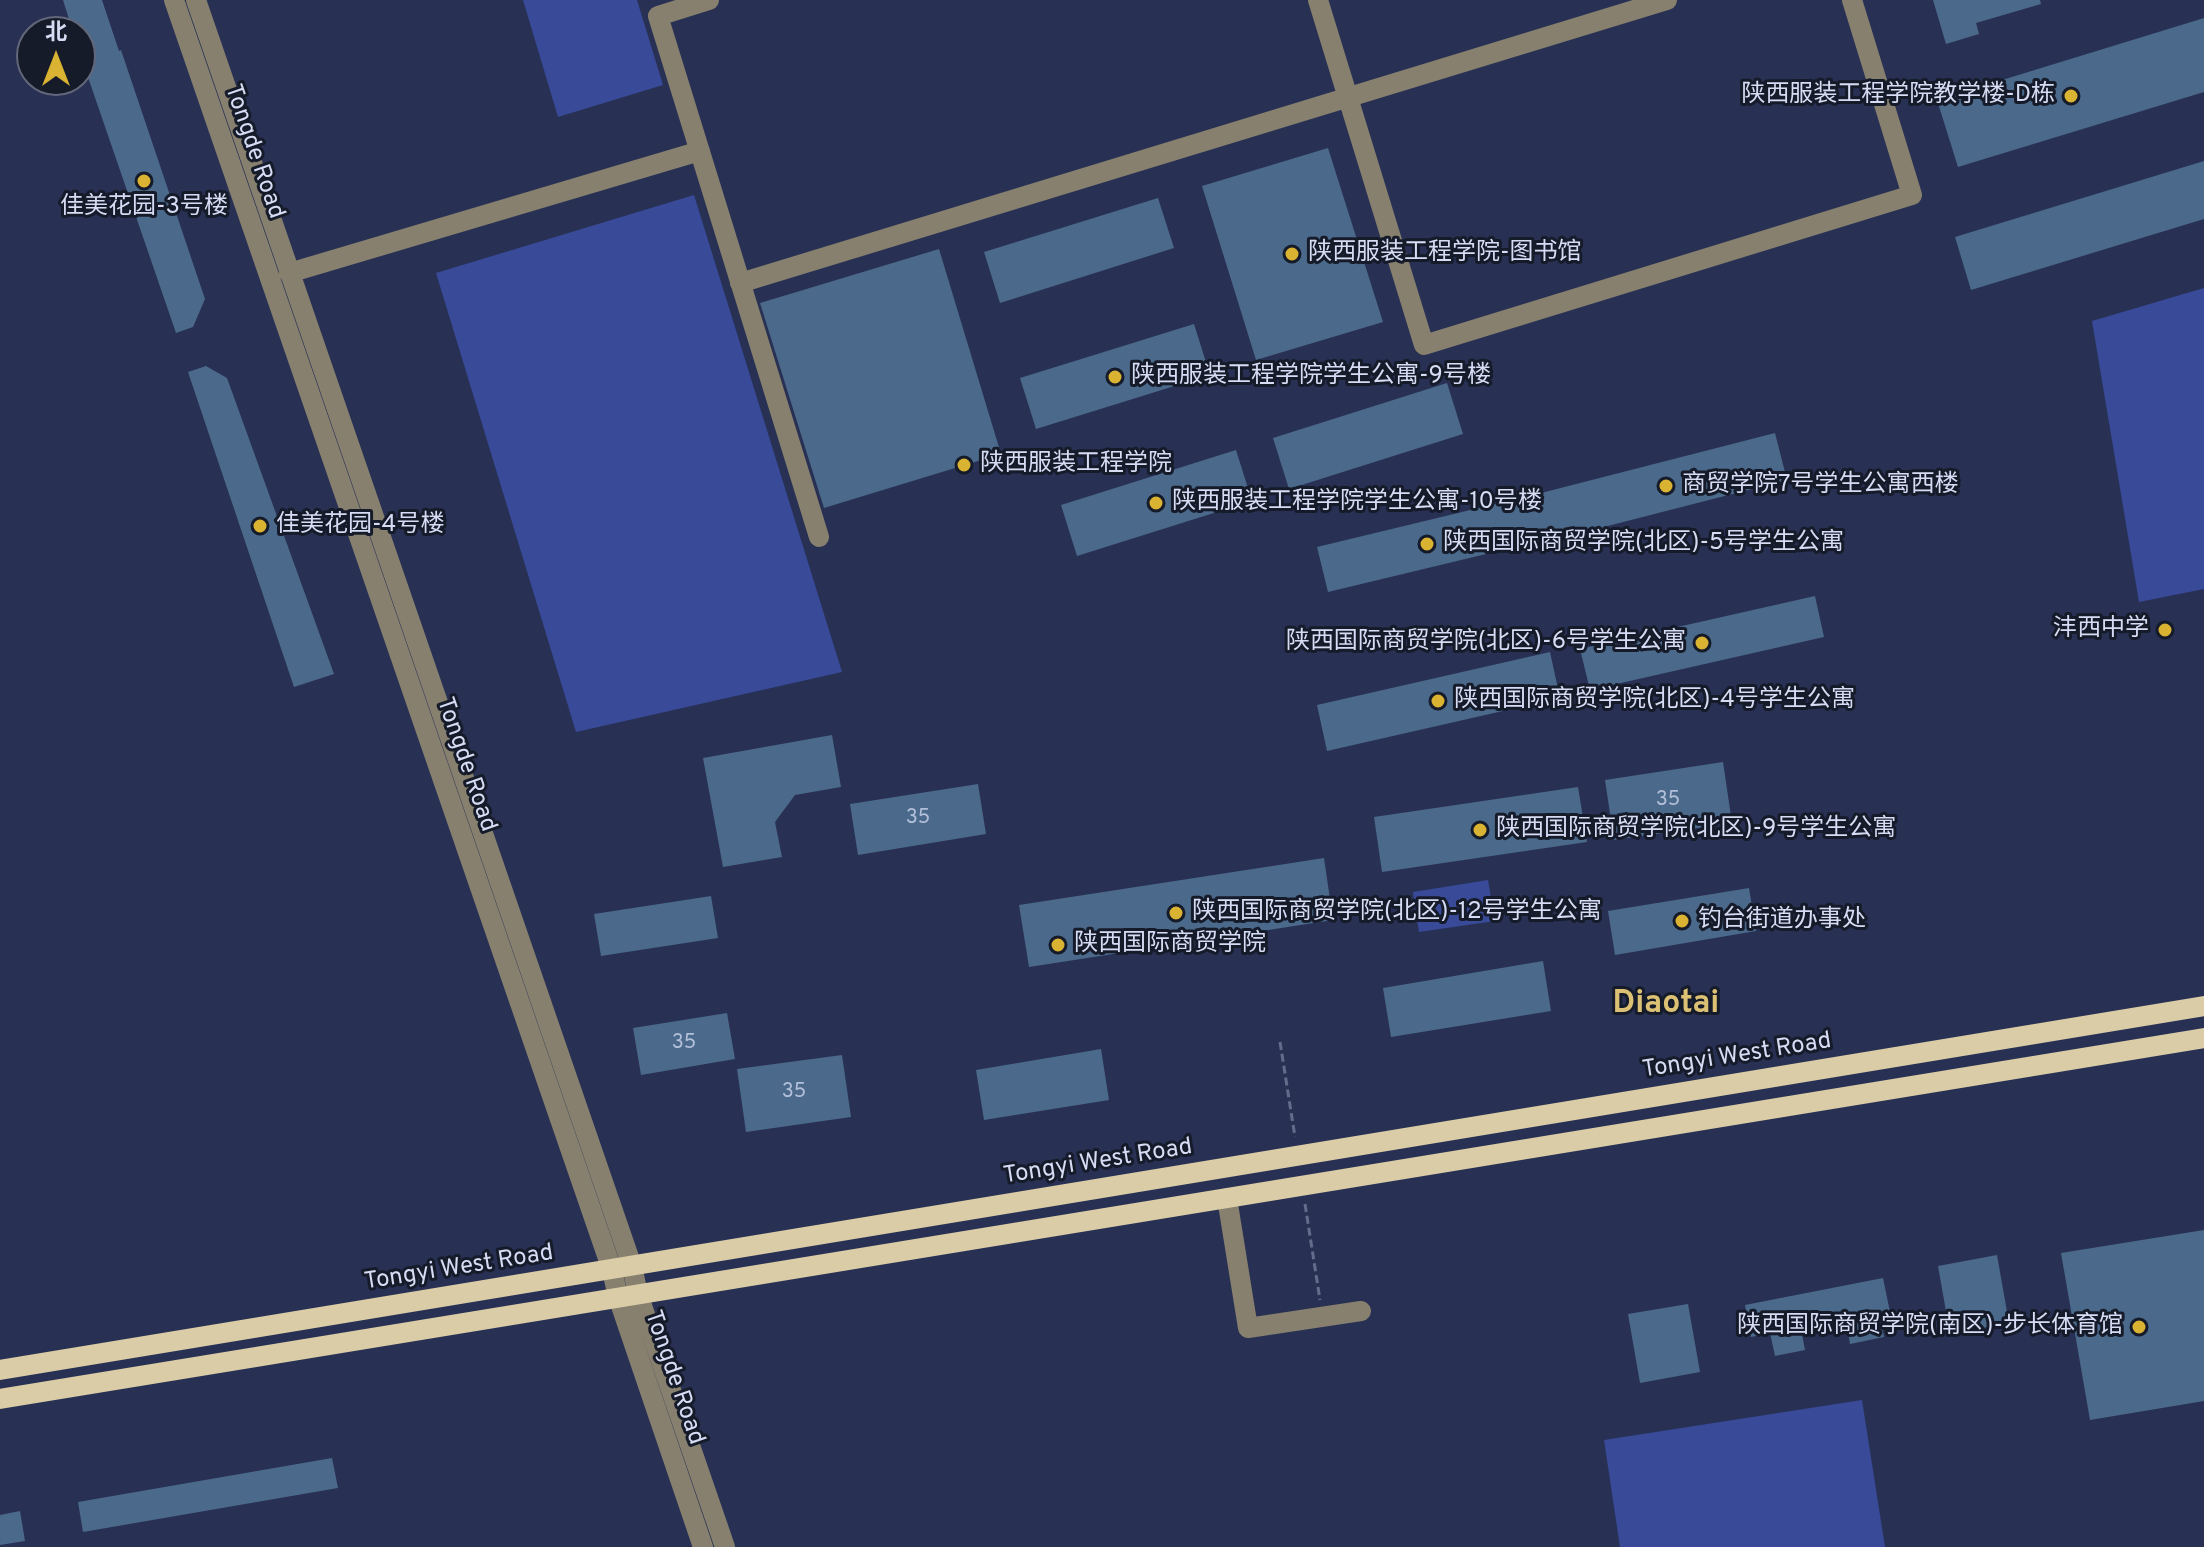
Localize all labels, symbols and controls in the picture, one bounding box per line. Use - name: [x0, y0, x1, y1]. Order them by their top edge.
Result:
- north arrow: [16, 16, 96, 96]
- text: 北: [45, 20, 67, 47]
- street label: Tongde Road: [217, 81, 289, 223]
- place label: 陕西服装工程学院教学楼-D栋: [1741, 82, 2055, 110]
- marker: 陕西服装工程学院教学楼-D栋: [2062, 87, 2080, 105]
- marker: 佳美花园-3号楼: [135, 172, 153, 190]
- place label: 佳美花园-3号楼: [60, 194, 228, 222]
- place label: 陕西服装工程学院-图书馆: [1308, 240, 1582, 268]
- marker: 陕西服装工程学院-图书馆: [1283, 245, 1301, 263]
- place label: 陕西服装工程学院学生公寓-9号楼: [1131, 363, 1491, 391]
- marker: 陕西服装工程学院学生公寓-9号楼: [1106, 368, 1124, 386]
- place label: 陕西服装工程学院: [980, 451, 1172, 479]
- marker: 陕西服装工程学院: [955, 456, 973, 474]
- place label: 商贸学院7号学生公寓西楼: [1682, 472, 1959, 500]
- marker: 商贸学院7号学生公寓西楼: [1657, 477, 1675, 495]
- place label: 陕西服装工程学院学生公寓-10号楼: [1172, 489, 1542, 517]
- marker: 陕西服装工程学院学生公寓-10号楼: [1147, 494, 1165, 512]
- place label: 佳美花园-4号楼: [276, 512, 444, 540]
- marker: 佳美花园-4号楼: [251, 517, 269, 535]
- place label: 陕西国际商贸学院(北区)-5号学生公寓: [1443, 530, 1844, 558]
- marker: 陕西国际商贸学院(北区)-5号学生公寓: [1418, 535, 1436, 553]
- place label: 沣西中学: [2053, 616, 2149, 644]
- marker: 沣西中学: [2156, 621, 2174, 639]
- place label: 陕西国际商贸学院(北区)-6号学生公寓: [1286, 629, 1686, 657]
- marker: 陕西国际商贸学院(北区)-6号学生公寓: [1693, 634, 1711, 652]
- place label: 陕西国际商贸学院(北区)-4号学生公寓: [1454, 687, 1855, 715]
- marker: 陕西国际商贸学院(北区)-4号学生公寓: [1429, 692, 1447, 710]
- street label: Tongde Road: [429, 694, 501, 836]
- house number: 35: [1656, 789, 1680, 813]
- house number: 35: [906, 807, 930, 831]
- place label: 陕西国际商贸学院(北区)-9号学生公寓: [1496, 816, 1896, 844]
- marker: 陕西国际商贸学院(北区)-9号学生公寓: [1471, 821, 1489, 839]
- place label: 陕西国际商贸学院(北区)-12号学生公寓: [1192, 899, 1602, 927]
- marker: 陕西国际商贸学院(北区)-12号学生公寓: [1167, 904, 1185, 922]
- place label: 钓台街道办事处: [1698, 907, 1866, 935]
- marker: 钓台街道办事处: [1673, 912, 1691, 930]
- place label: 陕西国际商贸学院: [1074, 931, 1266, 959]
- marker: 陕西国际商贸学院: [1049, 936, 1067, 954]
- district label: Diaotai: [1613, 987, 1719, 1025]
- street label: Tongyi West Road: [1641, 1028, 1833, 1086]
- house number: 35: [672, 1032, 696, 1056]
- house number: 35: [782, 1081, 806, 1105]
- street label: Tongyi West Road: [1002, 1134, 1194, 1192]
- street label: Tongyi West Road: [363, 1240, 555, 1298]
- street label: Tongde Road: [637, 1307, 709, 1449]
- place label: 陕西国际商贸学院(南区)-步长体育馆: [1737, 1313, 2123, 1341]
- marker: 陕西国际商贸学院(南区)-步长体育馆: [2130, 1318, 2148, 1336]

